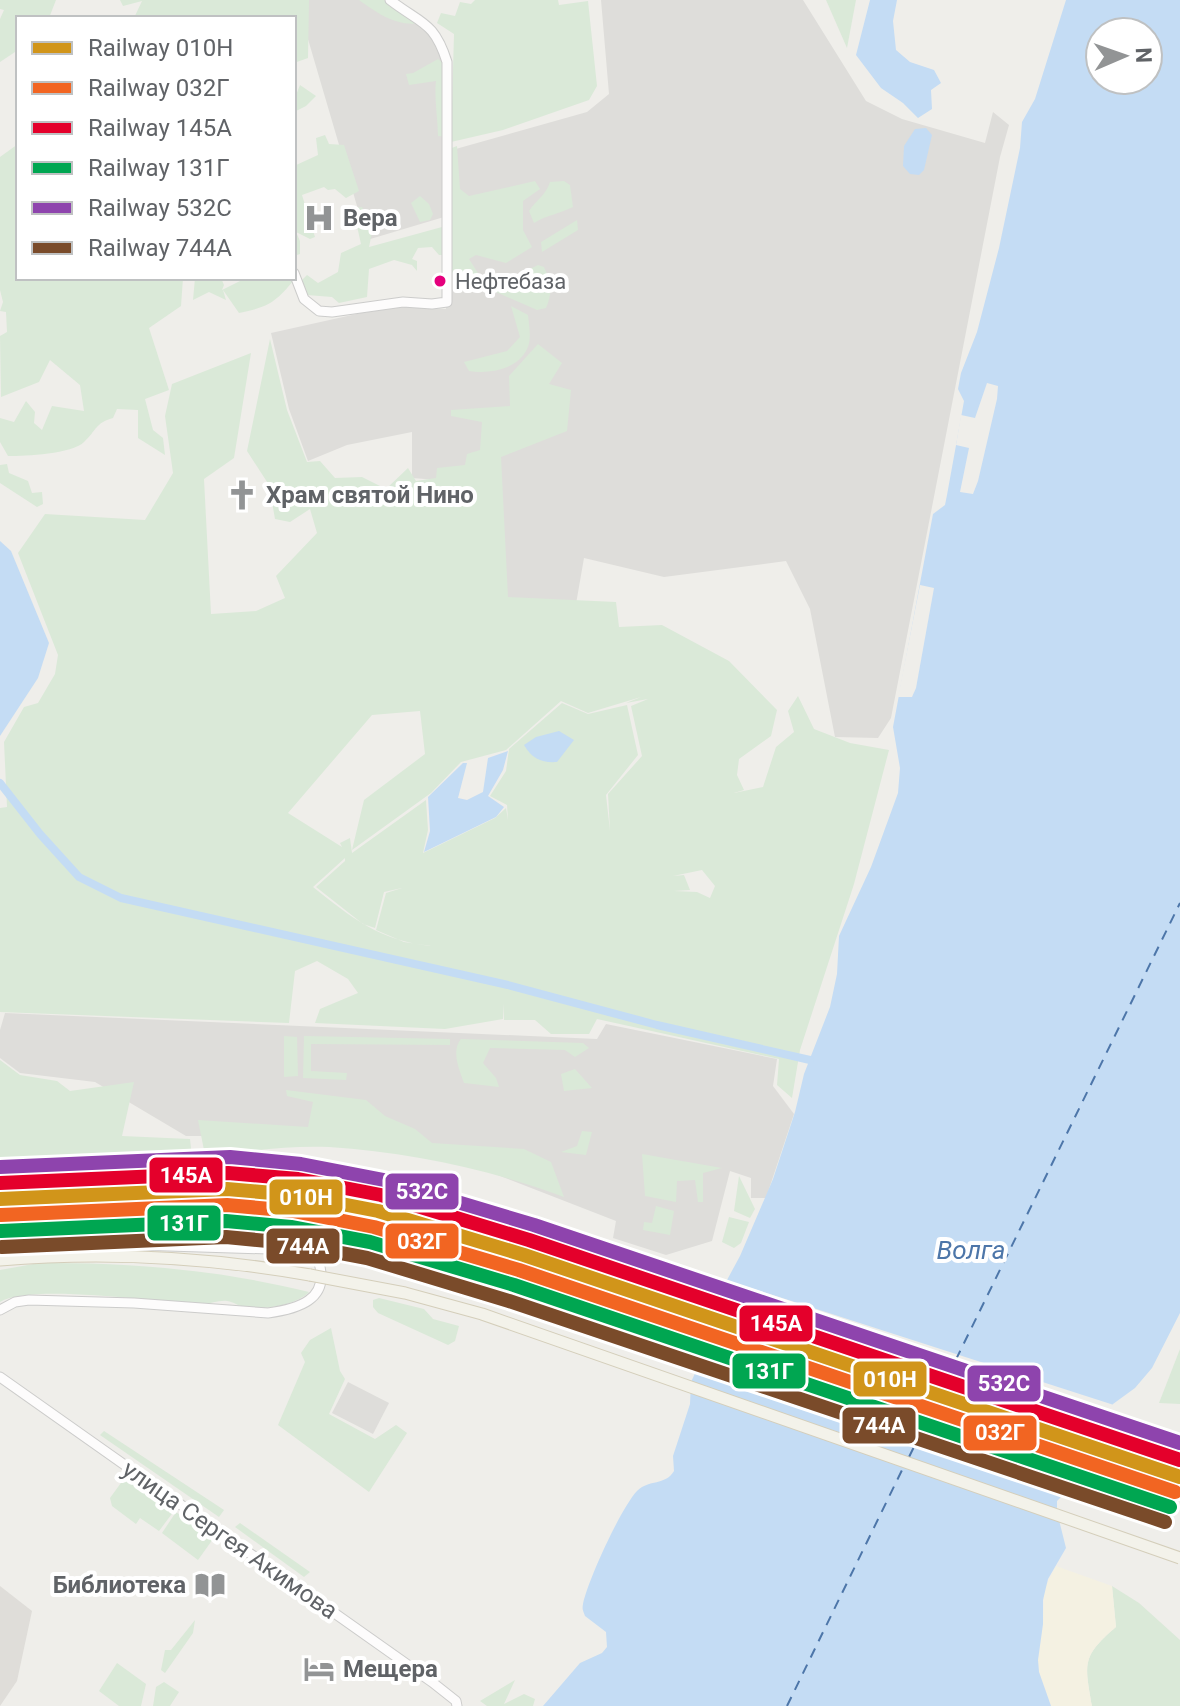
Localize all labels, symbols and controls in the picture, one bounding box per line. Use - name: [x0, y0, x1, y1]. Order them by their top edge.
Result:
- legend: [16, 16, 296, 280]
- north arrow: [1084, 16, 1164, 96]
- text: Railway 010Н: [88, 34, 233, 62]
- text: N: [1131, 47, 1156, 64]
- text: Railway 032Г: [88, 74, 230, 102]
- text: Railway 145А: [88, 114, 232, 142]
- text: Railway 131Г: [88, 154, 230, 182]
- text: Railway 532С: [88, 194, 232, 222]
- hospital icon: Вера: [302, 201, 336, 235]
- place label: Вера: [343, 204, 398, 232]
- text: Railway 744А: [88, 234, 232, 262]
- place label: Нефтебаза: [455, 269, 566, 294]
- marker: Нефтебаза: [432, 273, 448, 289]
- church icon: Храм святой Нино: [225, 478, 259, 512]
- place label: Храм святой Нино: [266, 481, 474, 509]
- line badge: 145А: [148, 1156, 224, 1194]
- text: 145А: [160, 1163, 213, 1188]
- line badge: 532С: [384, 1172, 460, 1211]
- line badge: 010Н: [268, 1178, 344, 1216]
- text: 532С: [396, 1179, 448, 1204]
- text: 010Н: [279, 1185, 333, 1210]
- line badge: 131Г: [146, 1204, 222, 1242]
- text: 131Г: [159, 1211, 209, 1236]
- line badge: 032Г: [384, 1222, 460, 1260]
- line badge: 744А: [265, 1227, 341, 1265]
- text: 032Г: [397, 1229, 447, 1254]
- text: 744А: [277, 1234, 330, 1259]
- water label: Волга: [937, 1235, 1005, 1265]
- line badge: 145А: [738, 1304, 814, 1343]
- text: 145А: [750, 1311, 803, 1336]
- line badge: 131Г: [731, 1352, 807, 1390]
- text: 131Г: [744, 1359, 794, 1384]
- line badge: 010Н: [852, 1360, 928, 1398]
- line badge: 532С: [966, 1364, 1042, 1403]
- text: 010Н: [863, 1367, 917, 1392]
- text: 532С: [978, 1371, 1030, 1396]
- line badge: 744А: [841, 1406, 917, 1445]
- text: 744А: [853, 1413, 906, 1438]
- line badge: 032Г: [962, 1414, 1038, 1452]
- text: 032Г: [975, 1420, 1025, 1445]
- street label: улица Сергея Акимова: [117, 1455, 343, 1625]
- library icon: Библиотека: [193, 1568, 227, 1602]
- place label: Библиотека: [53, 1571, 186, 1599]
- hotel icon: Мещера: [302, 1652, 336, 1686]
- place label: Мещера: [343, 1655, 438, 1683]

